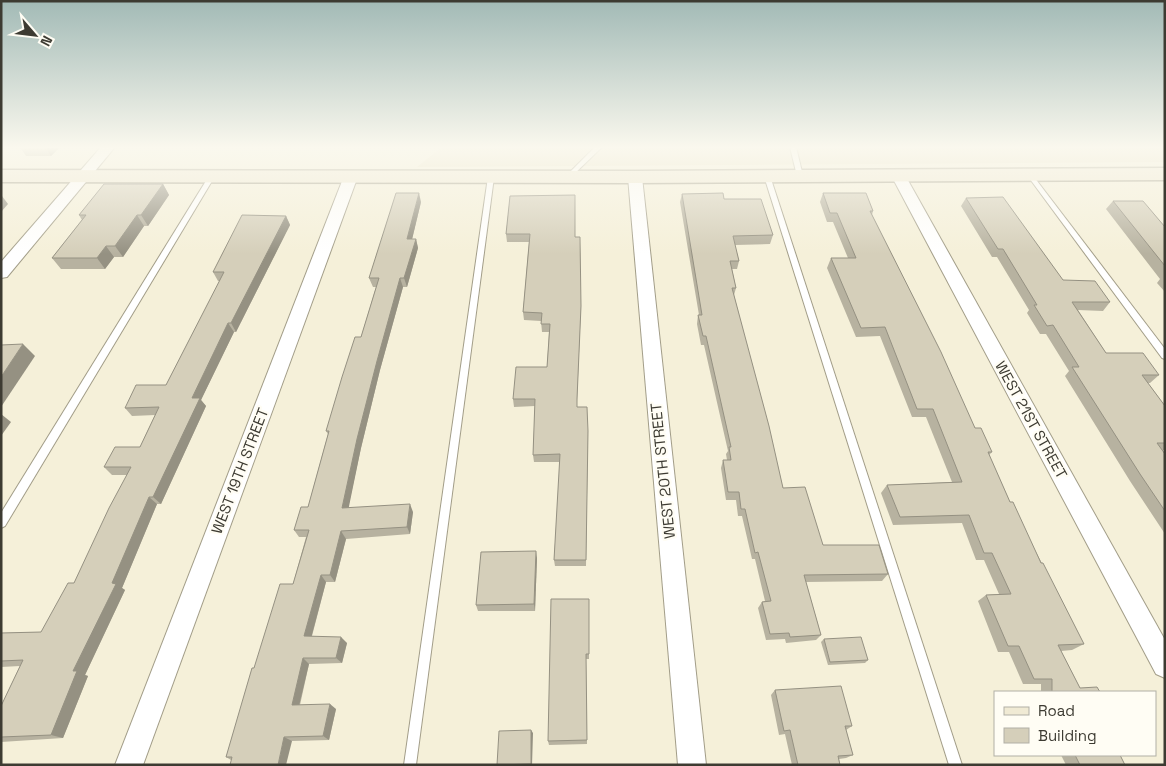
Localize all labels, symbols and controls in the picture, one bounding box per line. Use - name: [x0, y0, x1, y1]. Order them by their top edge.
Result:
- north arrow: [10, 10, 60, 60]
- text: N: [36, 33, 57, 49]
- street label: WEST 21ST STREET: [991, 358, 1072, 482]
- street label: WEST 20TH STREET: [646, 402, 679, 540]
- street label: WEST 19TH STREET: [207, 405, 272, 536]
- legend: [994, 691, 1156, 756]
- text: Road: [1038, 701, 1075, 720]
- text: Building: [1038, 726, 1097, 745]

